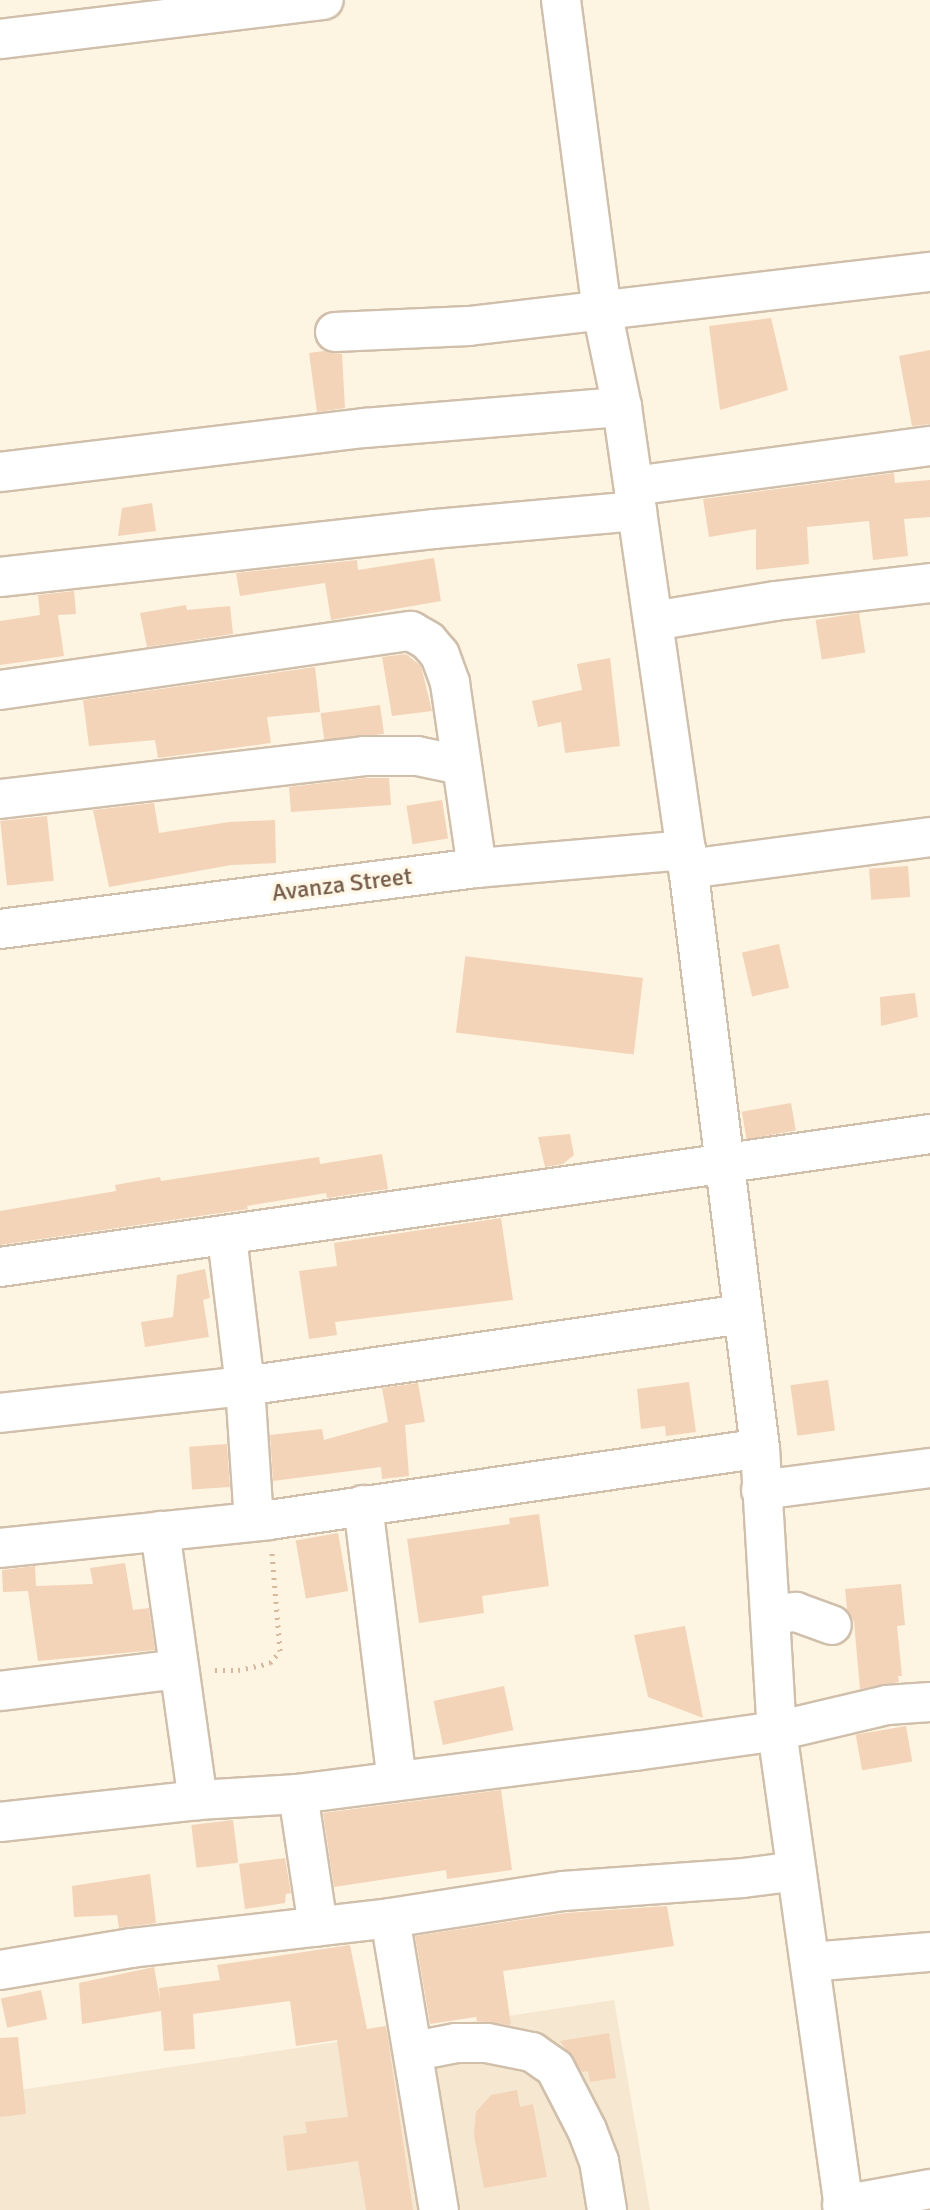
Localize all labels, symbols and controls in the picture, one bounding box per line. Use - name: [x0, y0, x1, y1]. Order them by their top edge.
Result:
- street label: Avanza Street: [270, 862, 414, 908]

